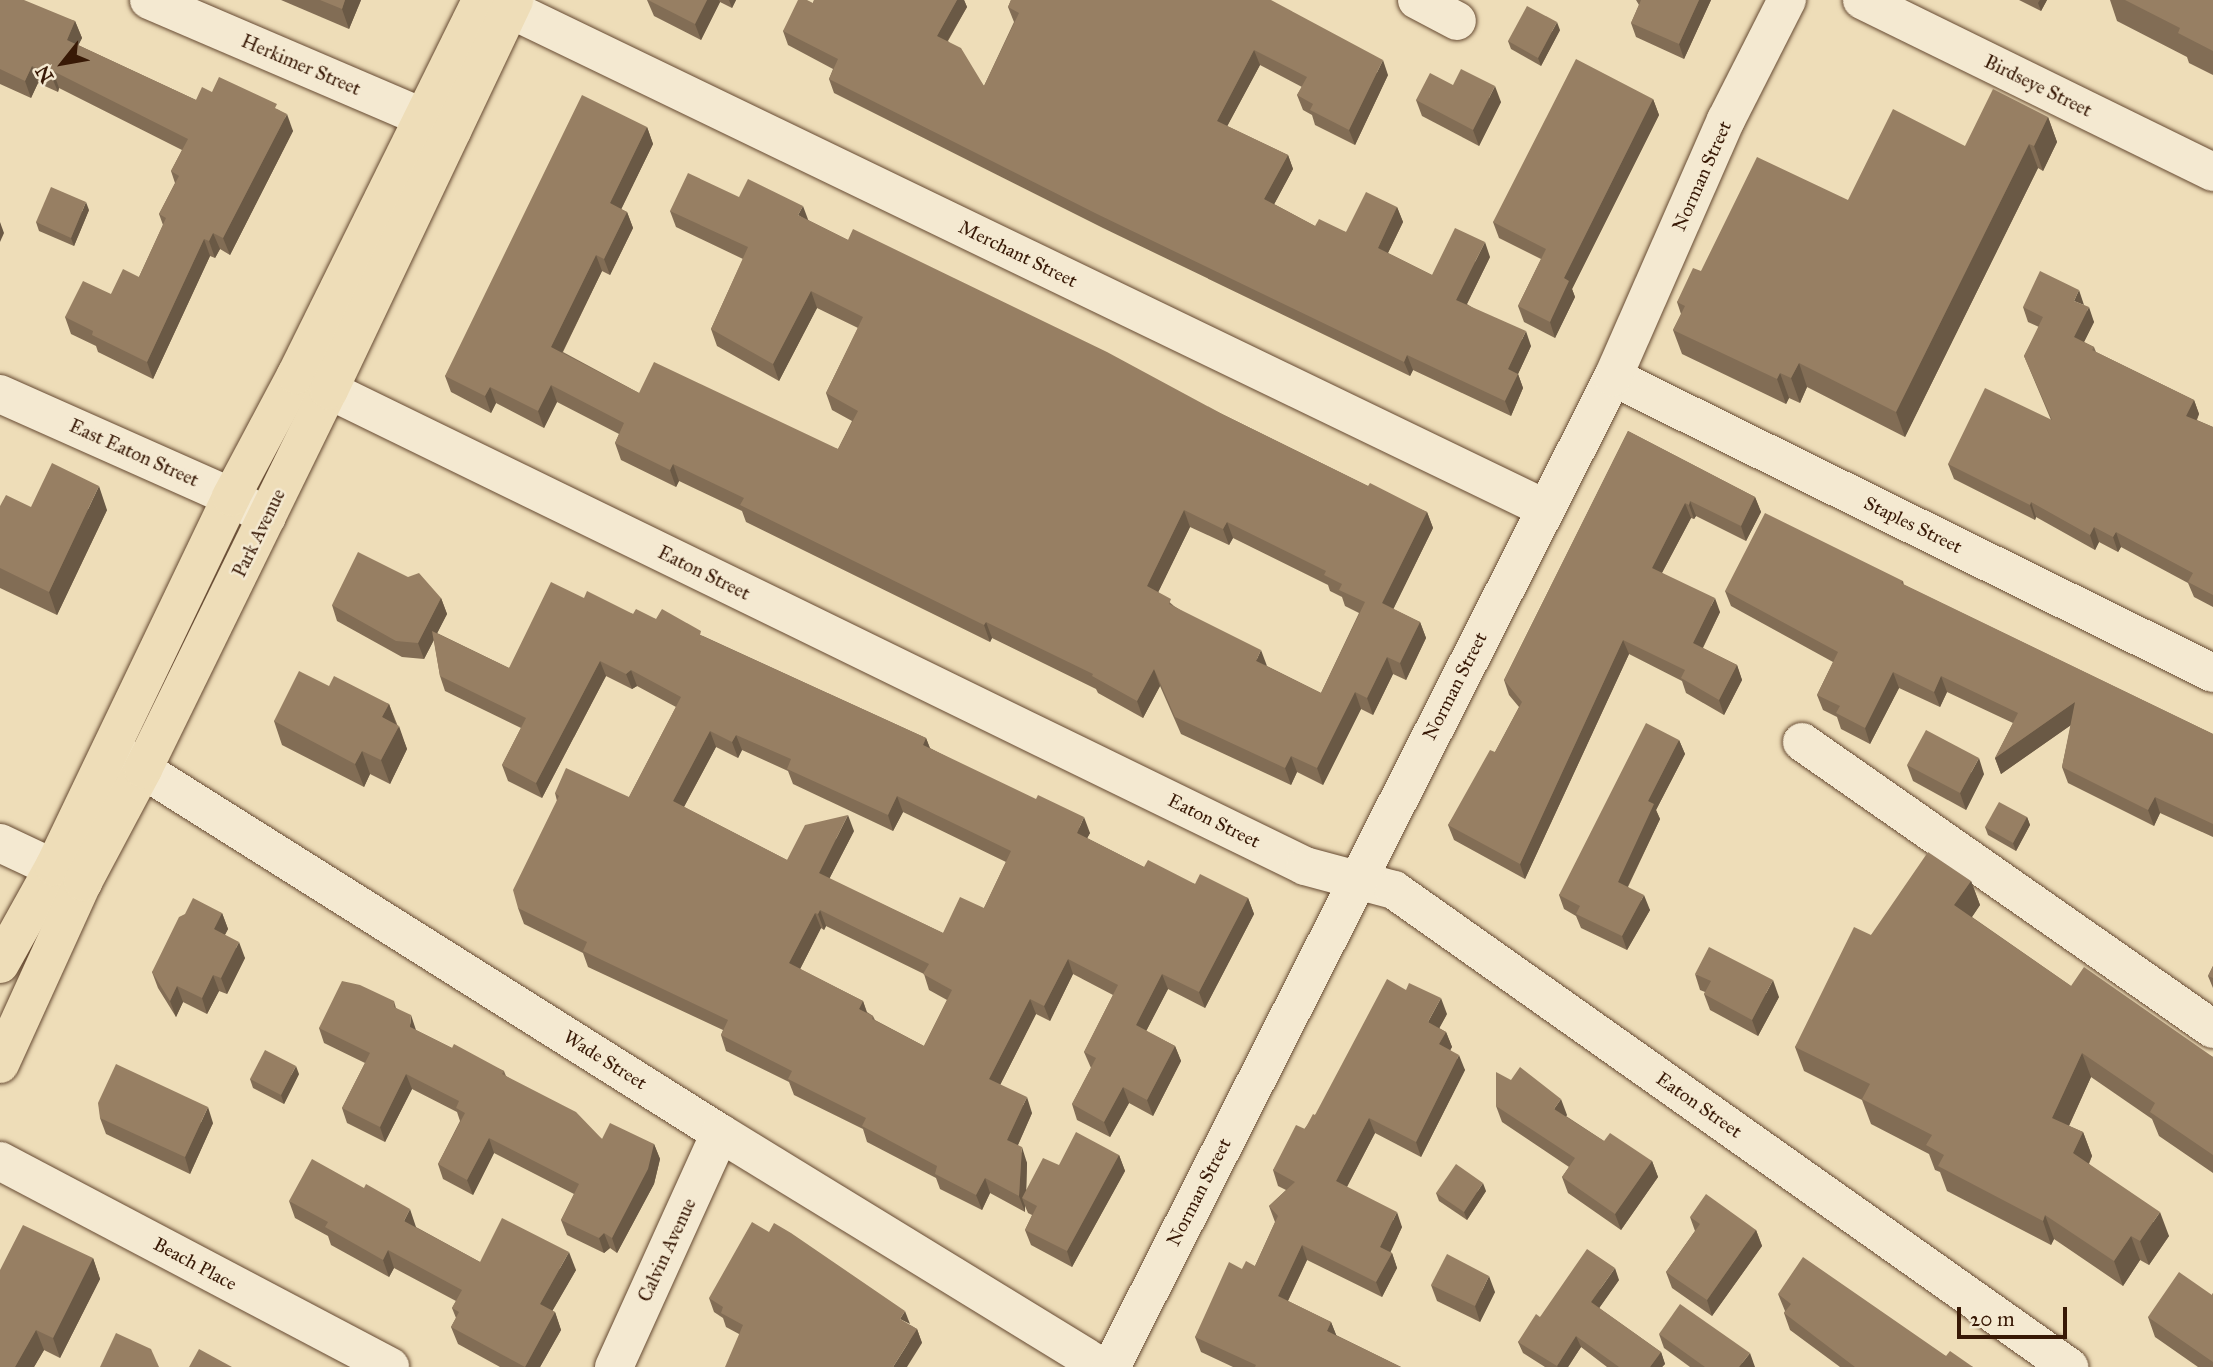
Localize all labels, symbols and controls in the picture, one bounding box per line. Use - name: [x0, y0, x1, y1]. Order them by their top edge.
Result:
- north arrow: [28, 28, 98, 98]
- street label: Herkimer Street: [238, 30, 364, 100]
- street label: Birdseye Street: [1980, 50, 2096, 122]
- text: N: [31, 61, 59, 87]
- street label: Norman Street: [1668, 117, 1736, 235]
- street label: Merchant Street: [955, 215, 1081, 293]
- street label: East Eaton Street: [66, 414, 202, 492]
- street label: Park Avenue: [228, 485, 290, 581]
- street label: Staples Street: [1860, 491, 1966, 559]
- street label: Eaton Street: [654, 541, 754, 605]
- street label: Norman Street: [1418, 628, 1492, 744]
- street label: Eaton Street: [1164, 789, 1264, 853]
- street label: Wade Street: [559, 1025, 651, 1095]
- street label: Eaton Street: [1652, 1067, 1746, 1143]
- street label: Norman Street: [1162, 1134, 1236, 1250]
- street label: Calvin Avenue: [633, 1195, 701, 1305]
- street label: Beach Place: [149, 1233, 241, 1295]
- scale bar: [1961, 1294, 2071, 1338]
- text: 20 m: [1970, 1306, 2015, 1332]

